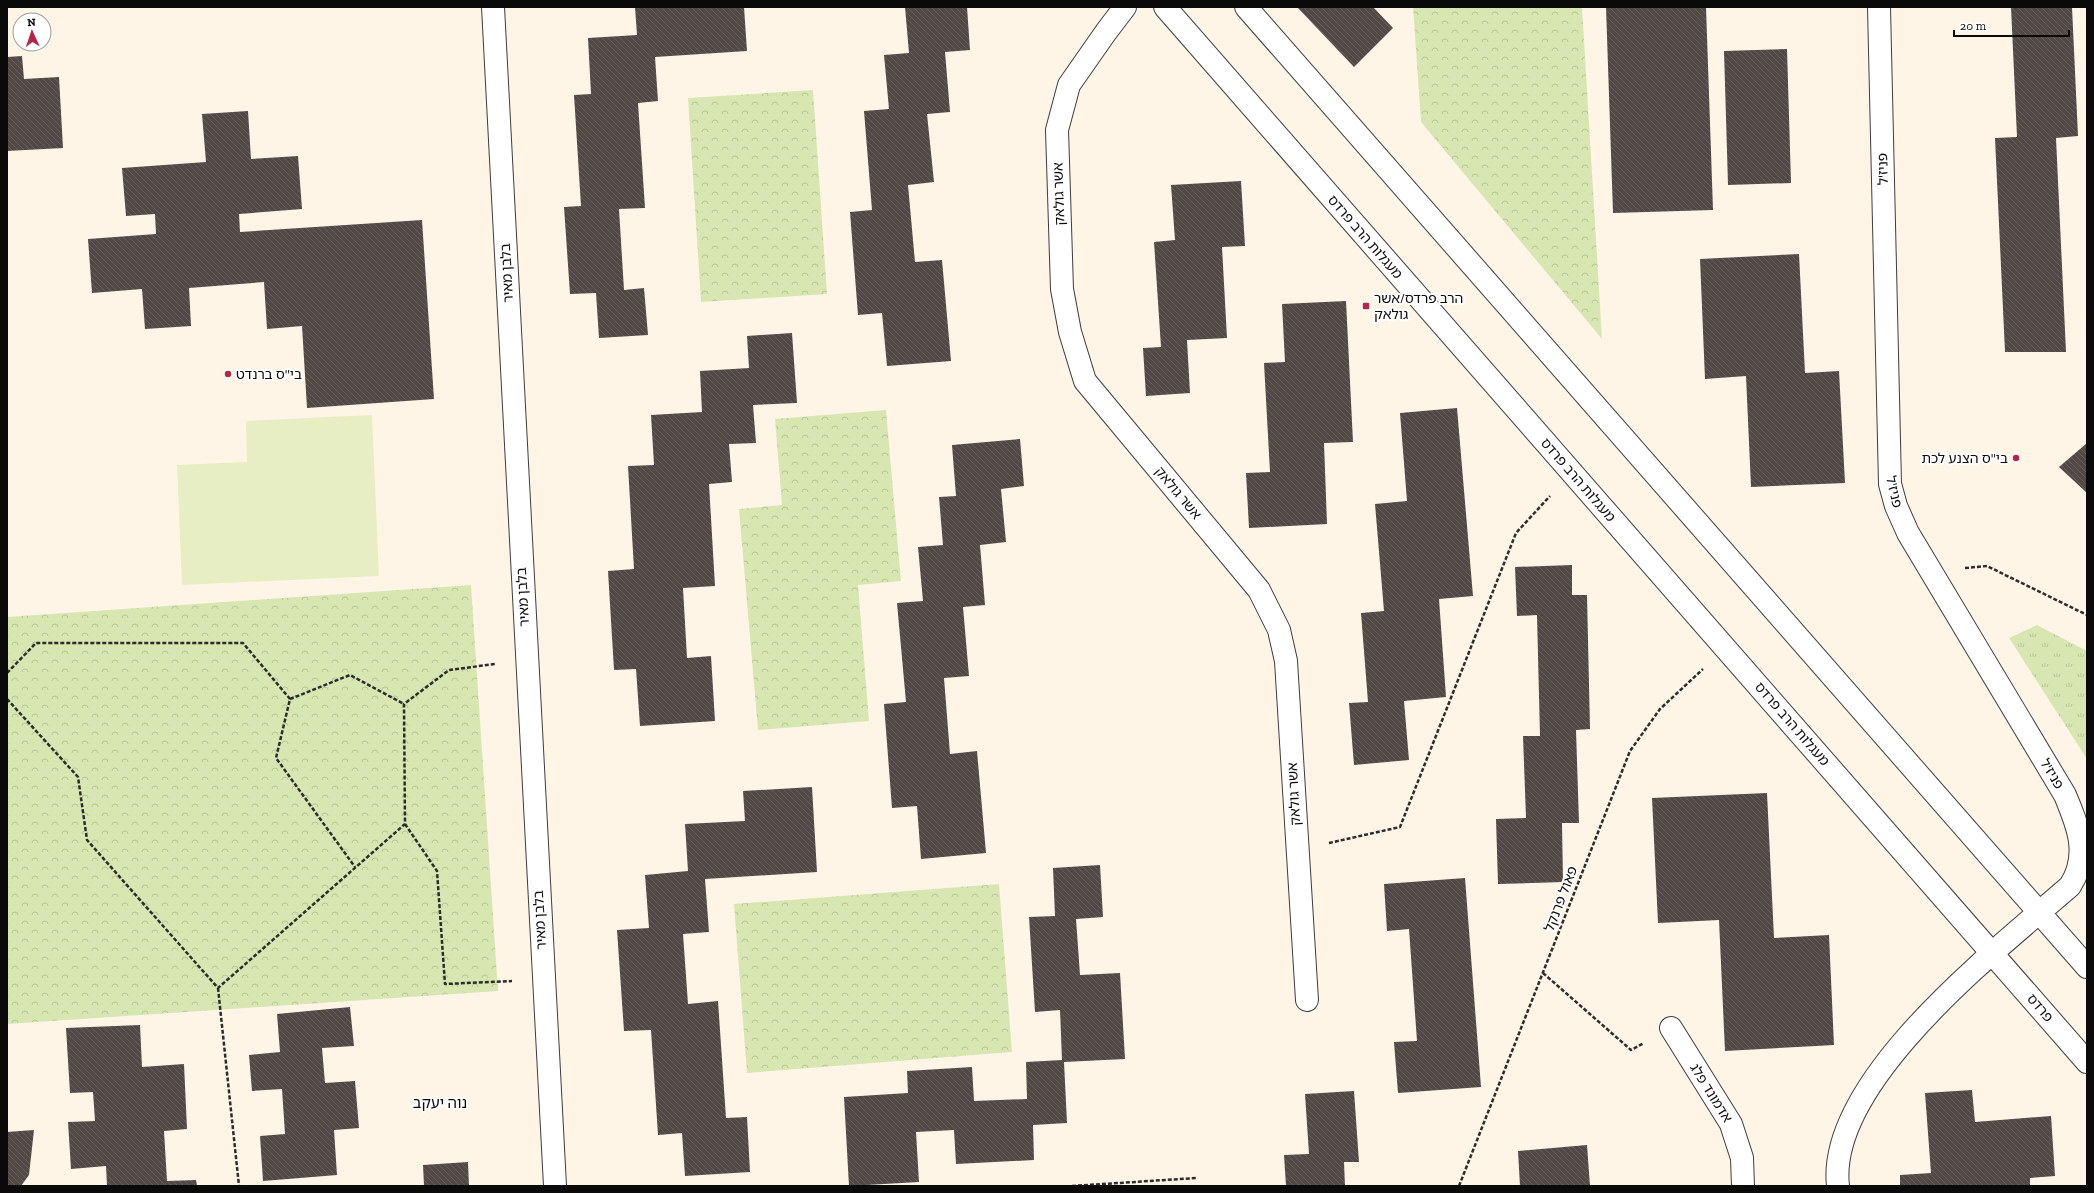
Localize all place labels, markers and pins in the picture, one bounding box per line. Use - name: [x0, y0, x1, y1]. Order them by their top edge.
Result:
- place label: הרב פרדס/אשר גולאק: [1374, 290, 1463, 323]
- marker: הרב פרדס/אשר גולאק: [1361, 301, 1371, 311]
- place label: בי"ס ברנדט: [236, 366, 302, 383]
- marker: בי"ס ברנדט: [223, 369, 233, 379]
- place label: בי"ס הצנע לכת: [1921, 450, 2008, 467]
- marker: בי"ס הצנע לכת: [2011, 453, 2021, 463]

